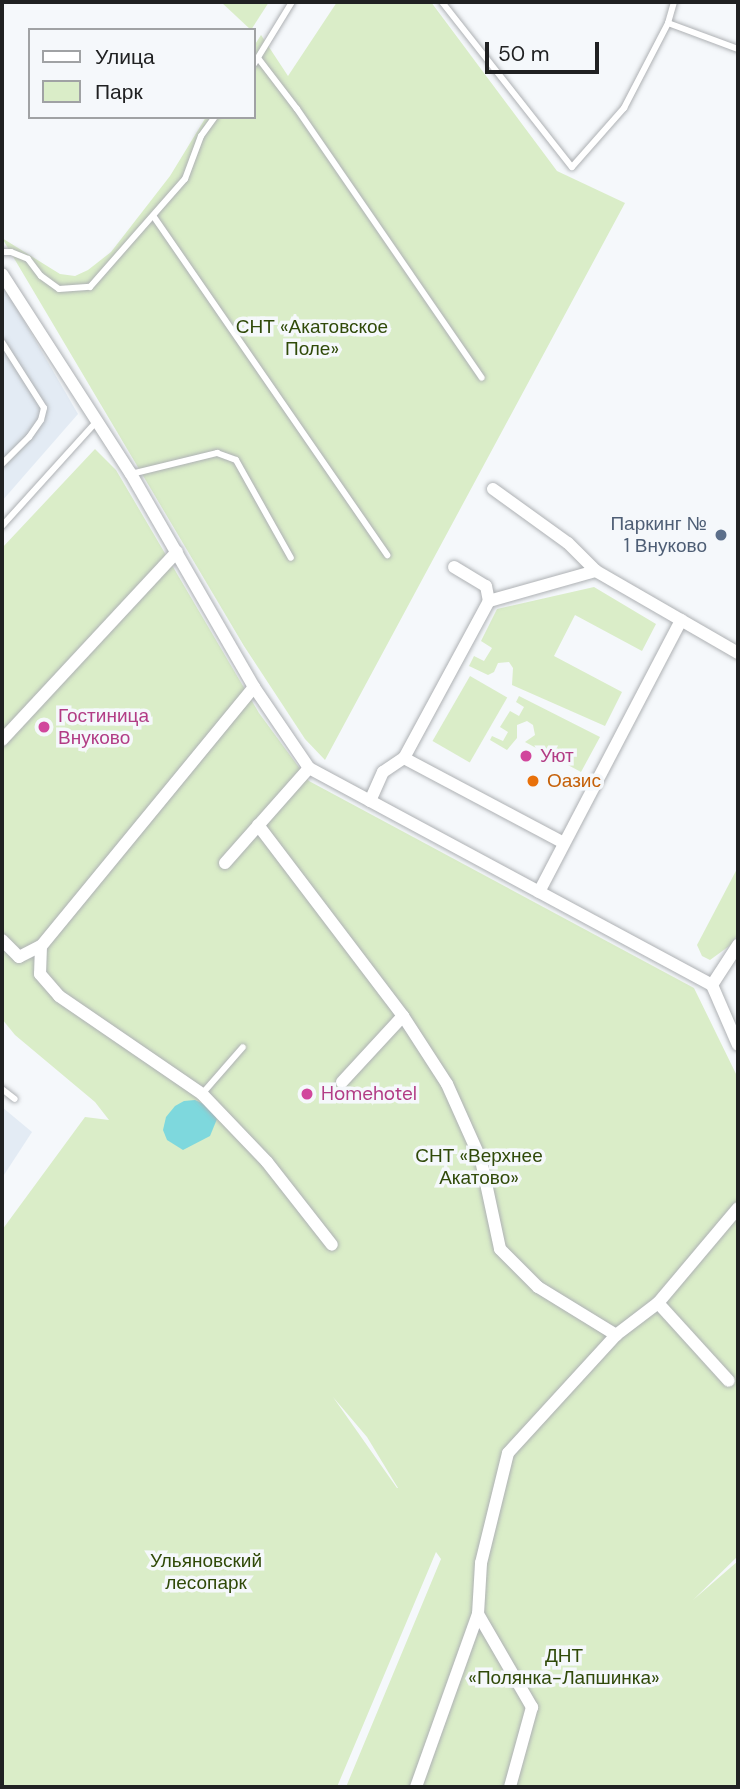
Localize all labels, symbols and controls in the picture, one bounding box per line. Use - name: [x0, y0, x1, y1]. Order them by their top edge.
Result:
- legend: [28, 28, 256, 119]
- scale bar: [488, 28, 602, 72]
- text: 50 m: [498, 40, 549, 68]
- text: Улица: [95, 43, 155, 71]
- text: Парк: [95, 78, 143, 106]
- park label: СНТ «Акатовское Поле»: [236, 316, 388, 360]
- place label: Паркинг № 1 Внуково: [610, 513, 707, 557]
- marker: Паркинг № 1 Внуково: [713, 527, 729, 543]
- place label: Гостиница Внуково: [58, 705, 149, 749]
- marker: Гостиница Внуково: [36, 719, 52, 735]
- place label: Уют: [540, 745, 574, 767]
- marker: Уют: [518, 748, 534, 764]
- place label: Оазис: [547, 770, 601, 792]
- marker: Оазис: [525, 773, 541, 789]
- place label: Homehotel: [321, 1083, 417, 1105]
- marker: Homehotel: [299, 1086, 315, 1102]
- park label: СНТ «Верхнее Акатово»: [415, 1145, 543, 1189]
- park label: Ульяновский лесопарк: [150, 1550, 262, 1594]
- park label: ДНТ «Полянка-Лапшинка»: [468, 1645, 660, 1689]

